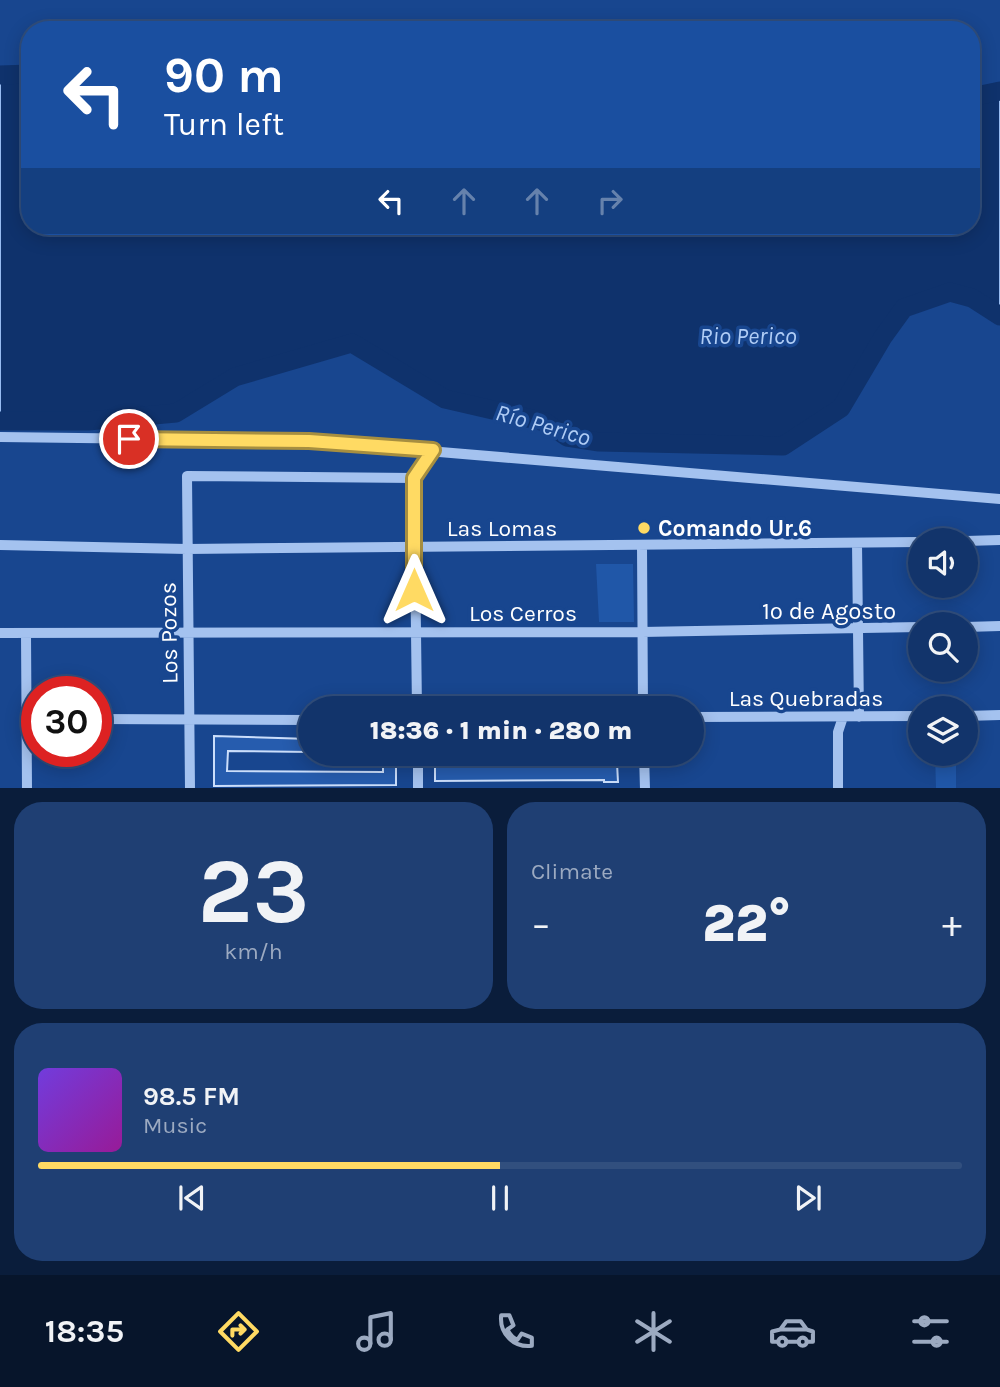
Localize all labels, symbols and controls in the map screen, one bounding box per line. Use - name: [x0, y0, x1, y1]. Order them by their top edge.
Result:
- text: 90 m: [164, 47, 284, 104]
- icon: left: [49, 49, 140, 140]
- text: Turn left: [164, 106, 284, 143]
- icon: left: [372, 182, 410, 220]
- icon: ahead: [445, 182, 483, 220]
- icon: ahead: [518, 182, 556, 220]
- icon: right: [591, 182, 629, 220]
- water label: Rio Perico: [699, 322, 797, 350]
- water label: Río Perico: [492, 398, 594, 452]
- pin: [99, 409, 159, 469]
- icon: arrive: [110, 420, 148, 458]
- street label: Las Lomas: [447, 515, 557, 542]
- place label: Comando Ur.6: [658, 515, 812, 542]
- marker: Comando Ur.6: [636, 520, 652, 536]
- map controls: [908, 528, 978, 766]
- button: sound: [908, 528, 978, 598]
- position arrow: [377, 553, 451, 627]
- street label: Los Pozos: [155, 582, 183, 684]
- district label: 1º de Agosto: [762, 597, 896, 625]
- street label: Los Cerros: [469, 600, 577, 627]
- button: search: [908, 612, 978, 682]
- speed limit sign: 30: [21, 676, 112, 767]
- street label: Las Quebradas: [729, 685, 883, 712]
- button: layers: [908, 696, 978, 766]
- text: 18:36 · 1 min · 280 m: [370, 715, 632, 746]
- text: 23: [198, 839, 309, 945]
- text: Climate: [531, 858, 613, 885]
- text: 22°: [702, 893, 791, 954]
- text: −: [531, 902, 551, 947]
- text: +: [942, 902, 962, 947]
- text: km/h: [224, 938, 283, 965]
- text: 98.5 FM: [143, 1081, 240, 1112]
- text: Music: [143, 1112, 207, 1139]
- icon: previous: [173, 1179, 211, 1217]
- icon: pause: [481, 1179, 519, 1217]
- icon: next: [789, 1179, 827, 1217]
- icon: directions: [214, 1307, 263, 1356]
- icon: music: [352, 1307, 401, 1356]
- icon: phone: [491, 1307, 540, 1356]
- icon: climate: [629, 1307, 678, 1356]
- icon: car: [768, 1307, 817, 1356]
- icon: filters: [906, 1307, 955, 1356]
- text: 18:35: [45, 1313, 124, 1350]

